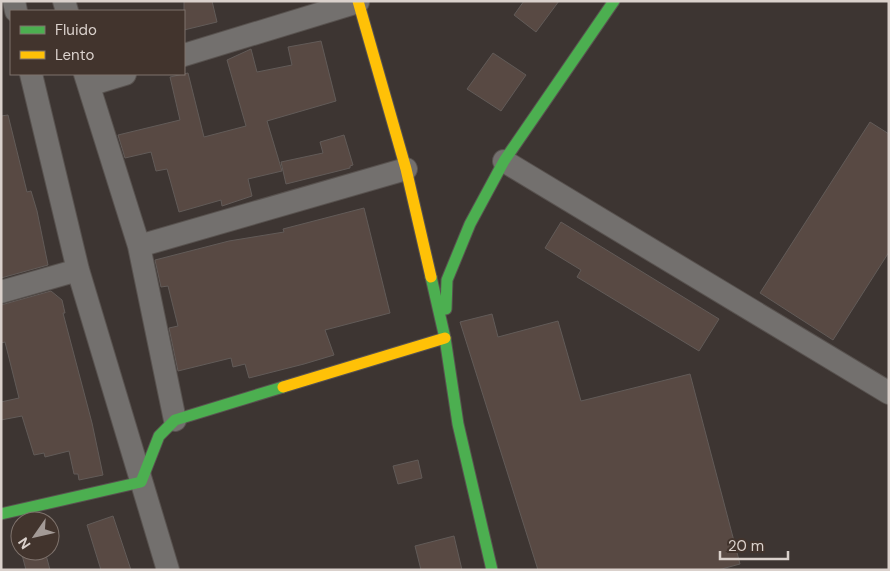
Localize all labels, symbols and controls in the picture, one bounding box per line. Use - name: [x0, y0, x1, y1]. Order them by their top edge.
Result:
- legend: [10, 10, 185, 75]
- text: Fluido: [55, 20, 97, 40]
- text: Lento: [55, 45, 94, 65]
- north arrow: [10, 511, 60, 561]
- scale bar: [720, 528, 788, 560]
- text: N: [14, 534, 35, 553]
- text: 20 m: [728, 536, 764, 556]

